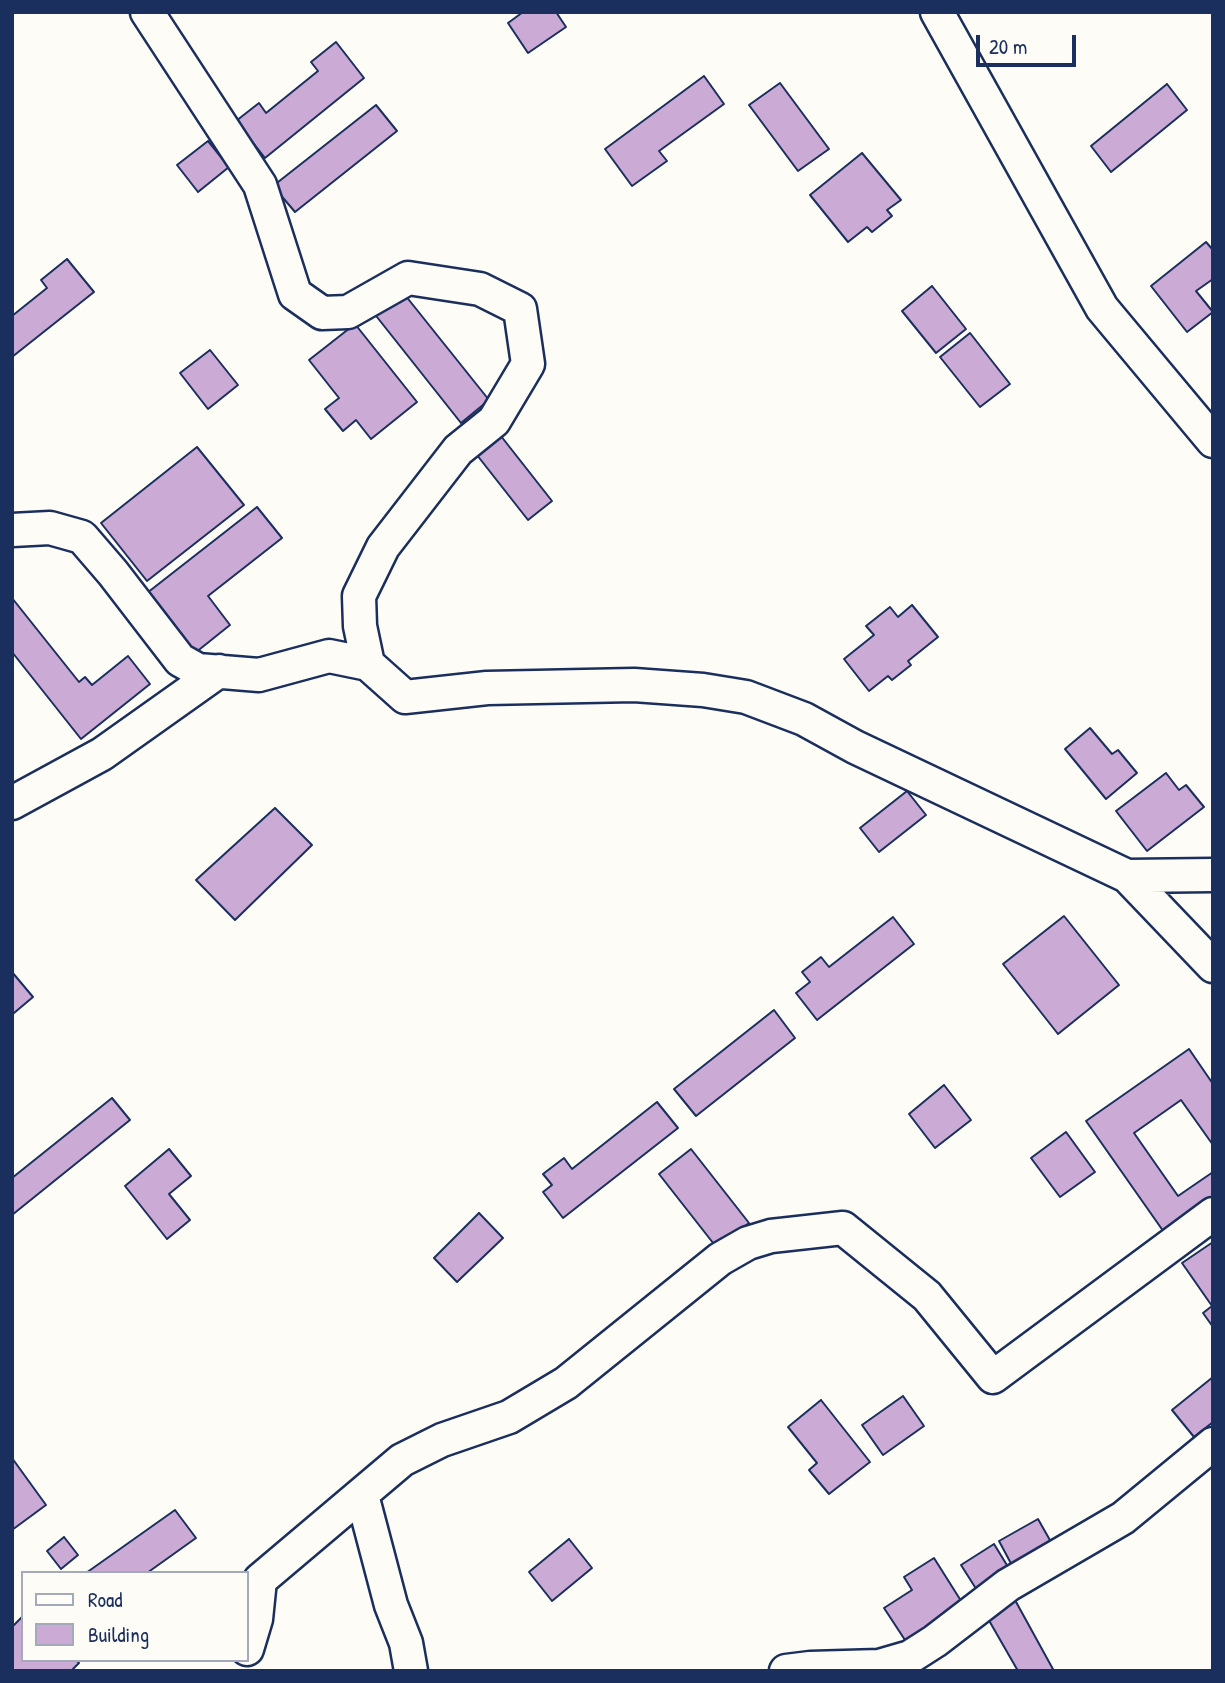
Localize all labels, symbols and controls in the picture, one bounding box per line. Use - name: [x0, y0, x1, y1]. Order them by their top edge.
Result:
- scale bar: [980, 21, 1080, 65]
- text: 20 m: [989, 32, 1027, 61]
- legend: [21, 1571, 248, 1662]
- text: Road: [88, 1585, 122, 1614]
- text: Building: [88, 1620, 149, 1649]

